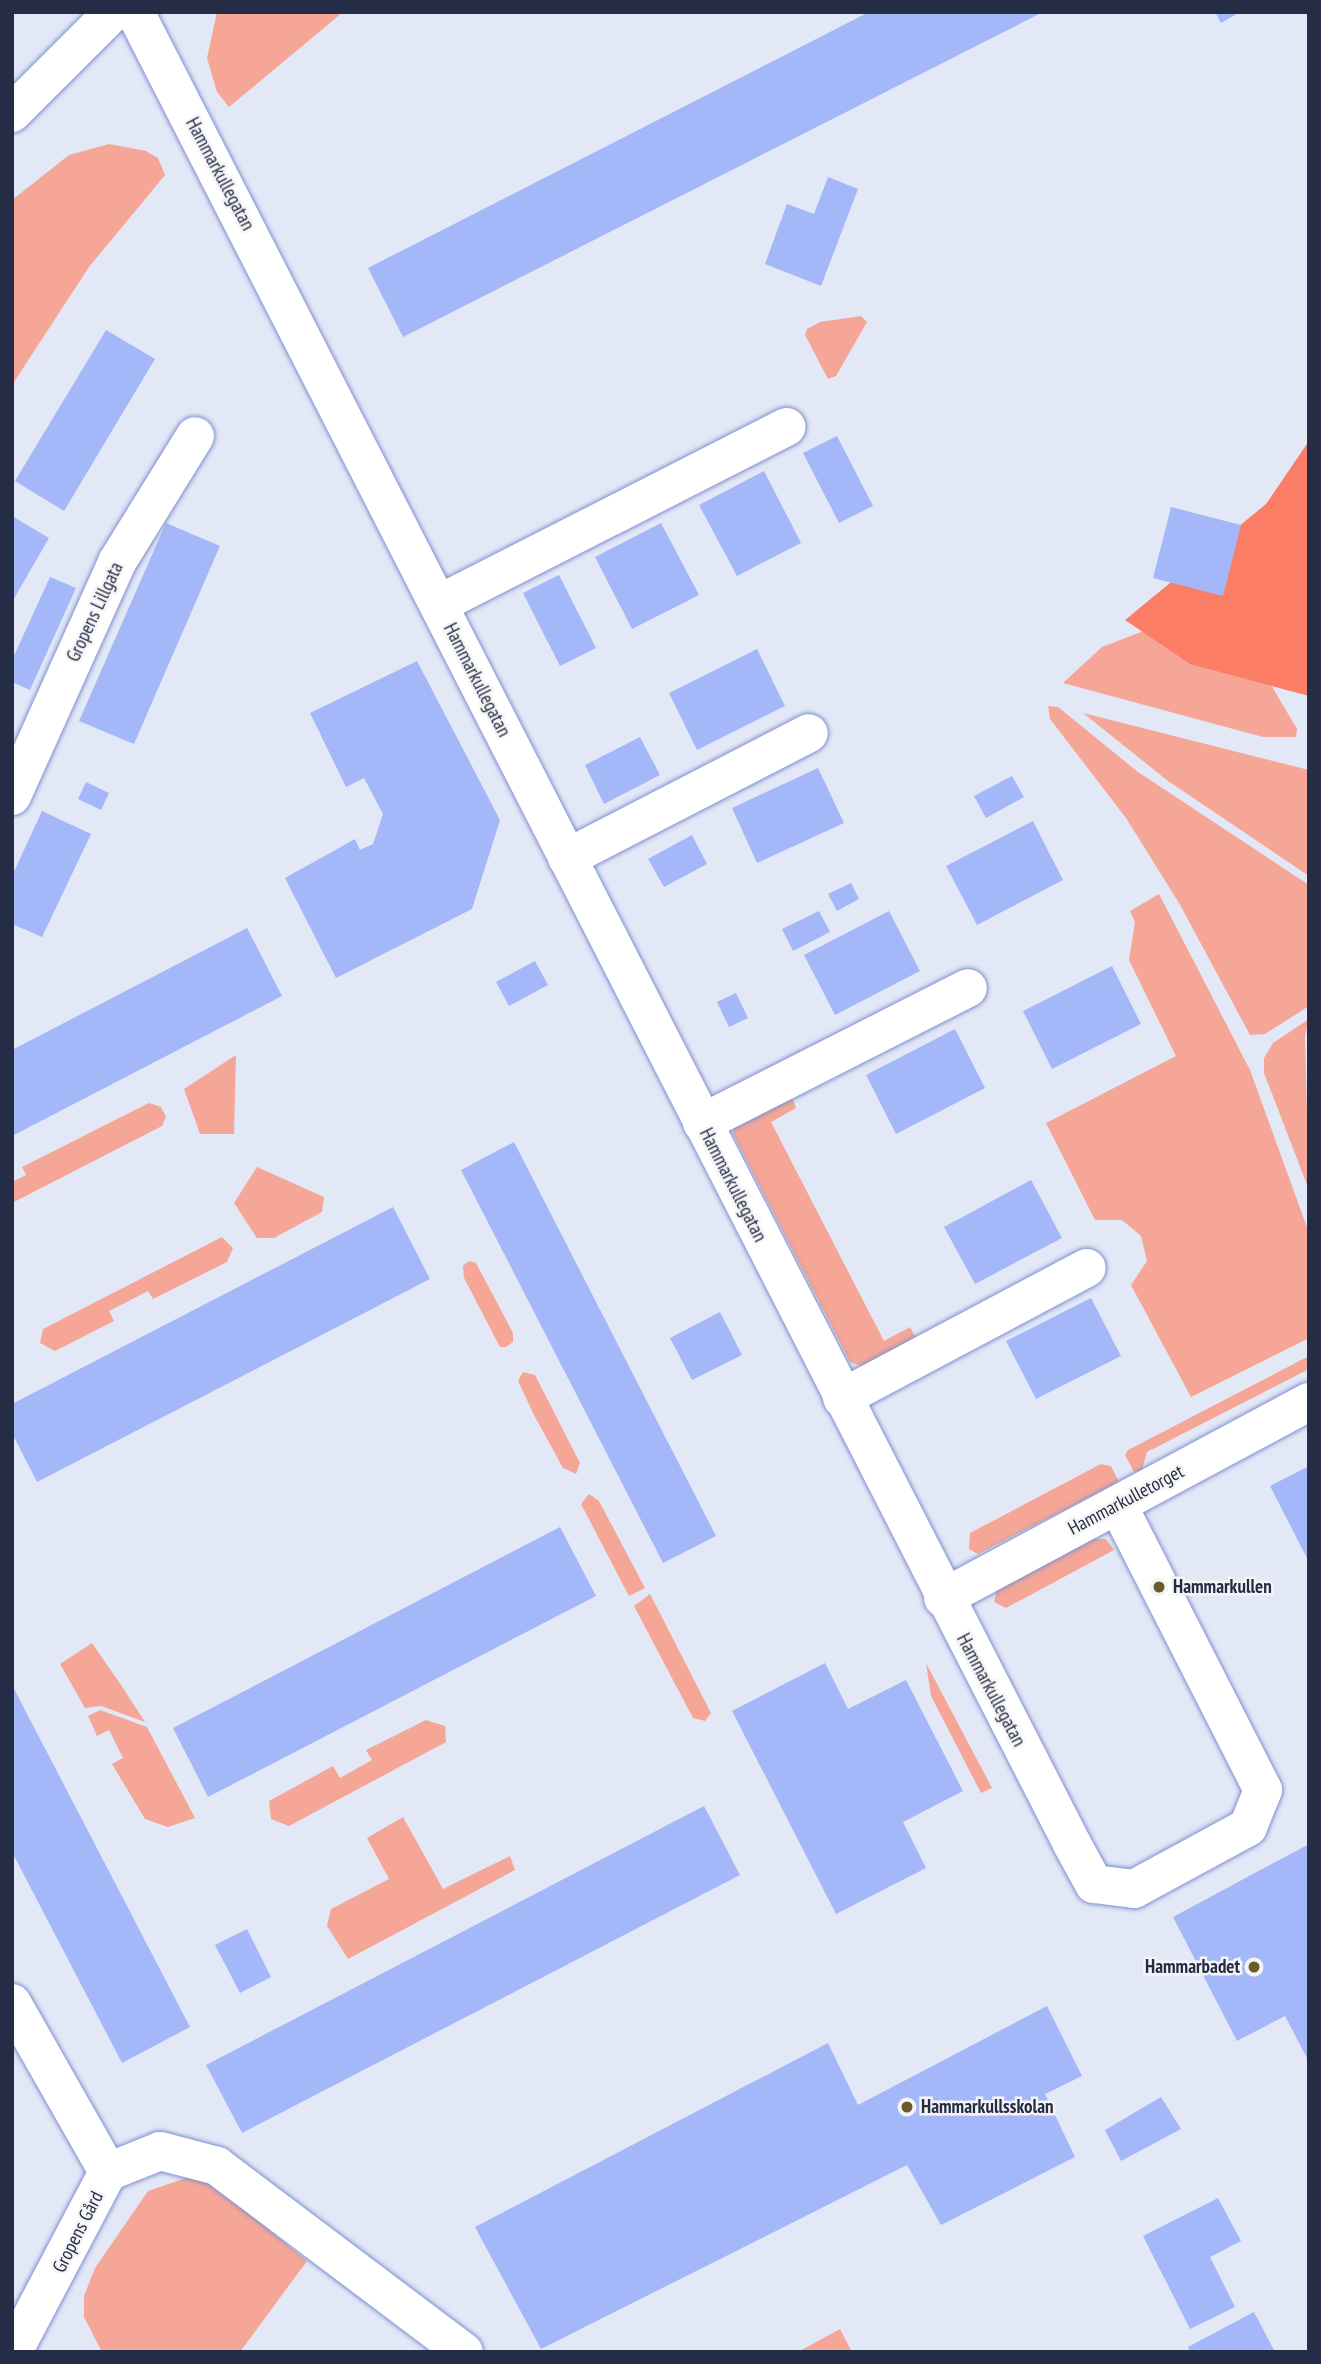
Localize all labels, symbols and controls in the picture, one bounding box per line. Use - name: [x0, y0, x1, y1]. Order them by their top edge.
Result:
- street label: Hammarkullegatan: [181, 114, 259, 234]
- street label: Gropens Lillgata: [62, 559, 128, 665]
- street label: Hammarkullegatan: [439, 619, 515, 741]
- street label: Hammarkullegatan: [695, 1124, 771, 1246]
- street label: Hammarkulletorget: [1064, 1460, 1188, 1540]
- place label: Hammarkullen: [1173, 1576, 1272, 1598]
- marker: Hammarkullen: [1151, 1579, 1167, 1595]
- street label: Hammarkullegatan: [952, 1630, 1030, 1750]
- place label: Hammarbadet: [1145, 1956, 1240, 1978]
- marker: Hammarbadet: [1246, 1959, 1262, 1975]
- place label: Hammarkullsskolan: [921, 2096, 1054, 2118]
- marker: Hammarkullsskolan: [899, 2099, 915, 2115]
- street label: Gropens Gård: [48, 2188, 108, 2276]

